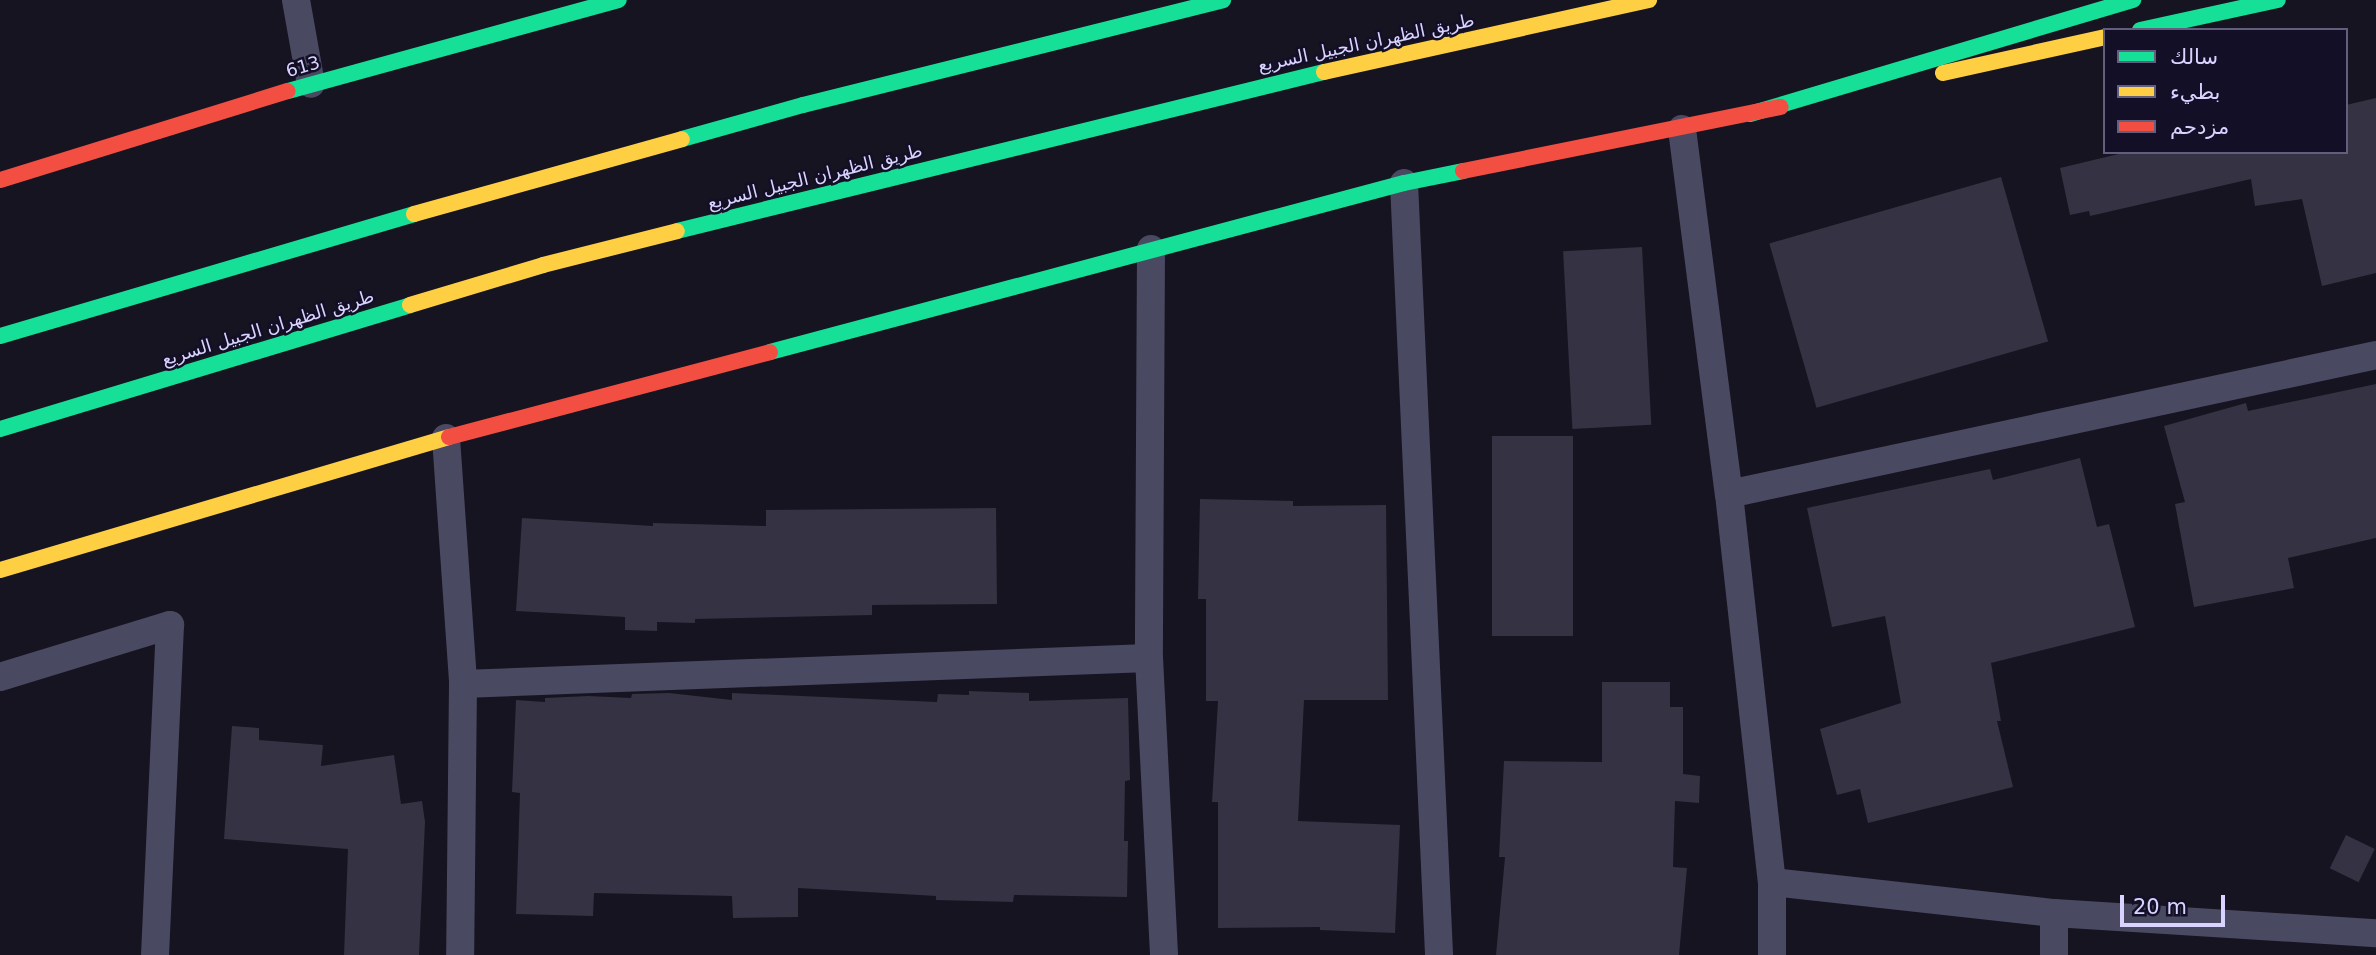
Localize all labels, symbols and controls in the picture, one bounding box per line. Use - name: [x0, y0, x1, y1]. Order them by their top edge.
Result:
- street label: طريق الظهران الجبيل السريع: [1256, 9, 1476, 77]
- legend: [2103, 28, 2348, 154]
- text: سالك: [2170, 45, 2218, 69]
- street label: 613: [284, 52, 322, 82]
- text: بطيء: [2170, 80, 2220, 104]
- text: مزدحم: [2170, 115, 2229, 139]
- street label: طريق الظهران الجبيل السريع: [705, 140, 925, 214]
- street label: طريق الظهران الجبيل السريع: [159, 285, 377, 371]
- scale bar: [2124, 881, 2229, 925]
- text: 20 m: [2133, 895, 2187, 919]

